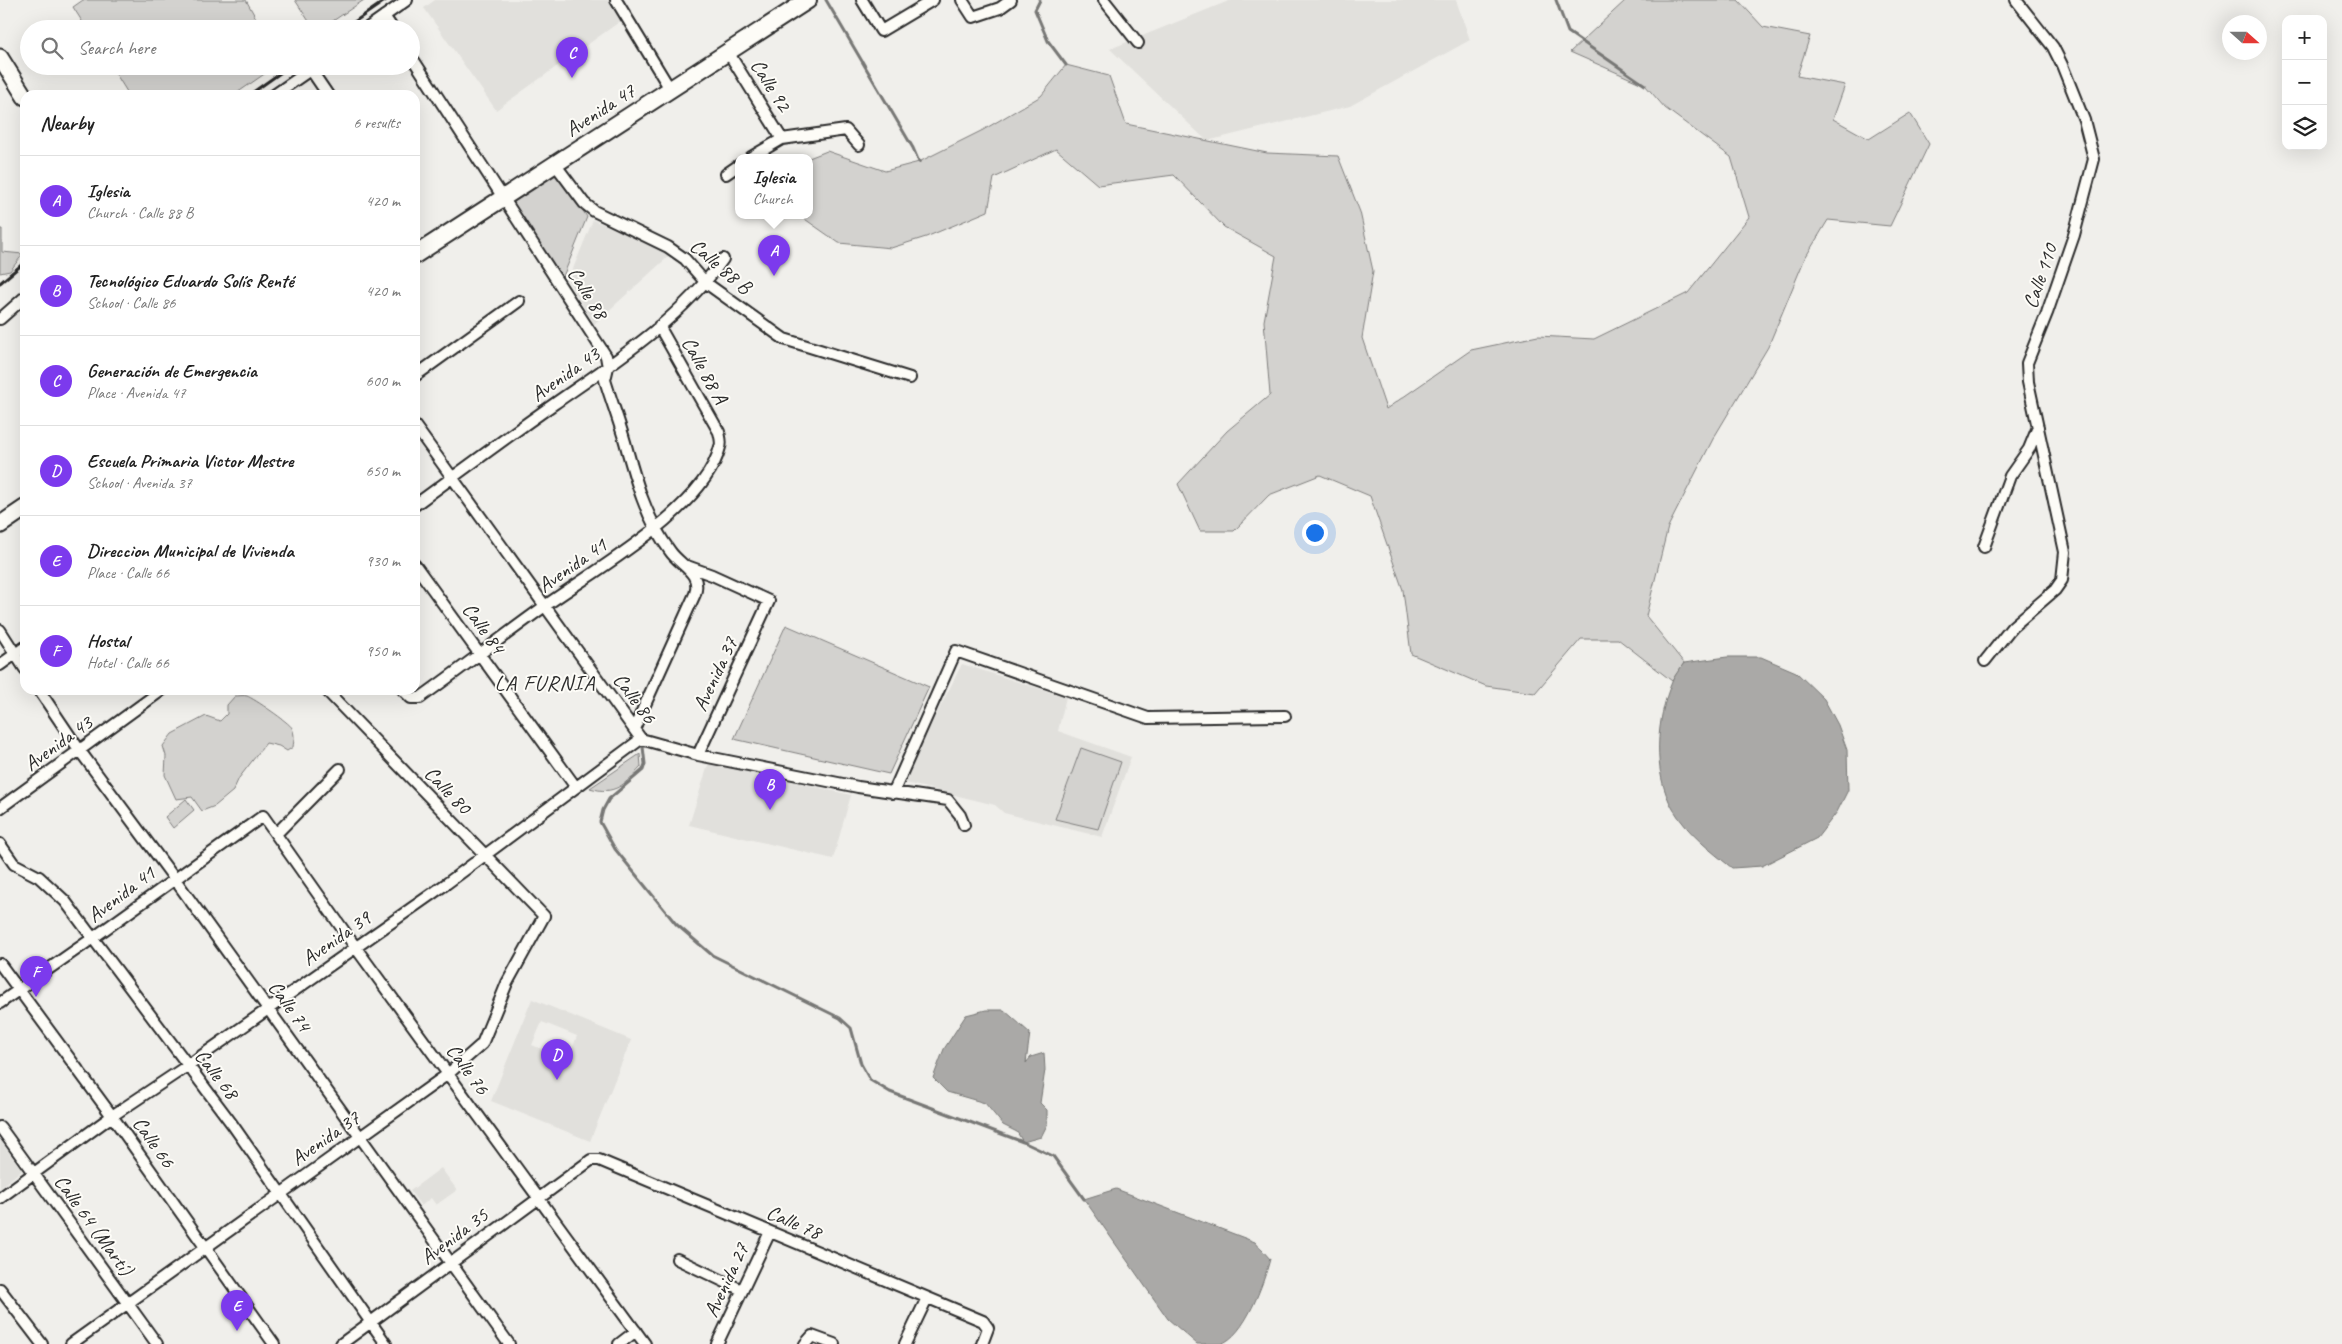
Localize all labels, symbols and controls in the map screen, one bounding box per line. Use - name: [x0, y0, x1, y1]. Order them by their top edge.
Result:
- north arrow: [2222, 15, 2267, 60]
- map controls: [2282, 15, 2327, 150]
- button: +: [2282, 15, 2327, 60]
- search box: [20, 20, 420, 75]
- icon: search: [38, 34, 66, 62]
- text: Search here: [78, 36, 155, 60]
- pin: C: [556, 37, 588, 78]
- street label: Calle 92: [745, 54, 798, 117]
- button: −: [2282, 60, 2327, 105]
- street label: Avenida 47: [560, 77, 641, 142]
- button: layers: [2282, 105, 2327, 150]
- text: Nearby: [40, 110, 93, 136]
- text: 6 results: [353, 113, 400, 133]
- popup: [735, 154, 813, 219]
- text: Iglesia: [753, 165, 795, 189]
- text: Iglesia: [87, 179, 130, 203]
- text: Church: [753, 189, 793, 209]
- text: A: [52, 191, 60, 211]
- text: 420 m: [366, 191, 400, 211]
- text: Church · Calle 88 B: [87, 203, 193, 223]
- street label: Calle 88 B: [685, 233, 759, 301]
- pin: A: [758, 235, 790, 276]
- street label: Calle 110: [2017, 239, 2064, 312]
- street label: Calle 88: [562, 262, 615, 326]
- text: Tecnológico Eduardo Solís Renté: [87, 269, 293, 293]
- text: B: [52, 281, 60, 301]
- text: 420 m: [366, 281, 400, 301]
- text: School · Calle 86: [87, 293, 176, 313]
- street label: Calle 88 A: [676, 332, 735, 409]
- street label: Avenida 43: [525, 340, 606, 407]
- text: Generación de Emergencia: [87, 359, 257, 383]
- text: C: [52, 371, 60, 391]
- text: 600 m: [366, 371, 400, 391]
- text: Place · Avenida 47: [87, 383, 186, 403]
- text: Escuela Primaria Victor Mestre: [87, 449, 293, 473]
- text: D: [51, 461, 61, 481]
- text: 650 m: [366, 461, 400, 481]
- text: School · Avenida 37: [87, 473, 192, 493]
- your location: [1302, 520, 1328, 546]
- street label: Avenida 41: [532, 531, 613, 598]
- text: Direccion Municipal de Vivienda: [87, 539, 294, 563]
- text: E: [52, 551, 60, 571]
- text: 930 m: [366, 551, 400, 571]
- text: Place · Calle 66: [87, 563, 169, 583]
- street label: Calle 84: [457, 597, 513, 661]
- text: Hostal: [87, 629, 129, 653]
- street label: Avenida 37: [687, 632, 744, 715]
- text: F: [52, 641, 60, 661]
- text: 950 m: [366, 641, 400, 661]
- text: Hotel · Calle 66: [87, 653, 169, 673]
- street label: Calle 86: [607, 667, 663, 729]
- district label: LA FURNIA: [495, 669, 595, 697]
- street label: Avenida 43: [19, 709, 99, 777]
- street label: Calle 80: [419, 760, 478, 821]
- pin: B: [754, 769, 786, 810]
- street label: Avenida 41: [82, 859, 161, 928]
- street label: Avenida 39: [296, 904, 377, 971]
- pin: F: [20, 956, 52, 997]
- street label: Calle 74: [263, 975, 319, 1039]
- street label: Calle 76: [441, 1038, 496, 1100]
- pin: D: [541, 1039, 573, 1080]
- street label: Calle 68: [189, 1044, 246, 1106]
- street label: Avenida 37: [285, 1104, 366, 1171]
- street label: Calle 66: [127, 1111, 181, 1173]
- street label: Calle 64 (Martí): [49, 1169, 140, 1282]
- street label: Calle 78: [763, 1199, 828, 1246]
- street label: Avenida 35: [415, 1201, 494, 1270]
- street label: Avenida 27: [698, 1238, 755, 1321]
- pin: E: [221, 1290, 253, 1331]

